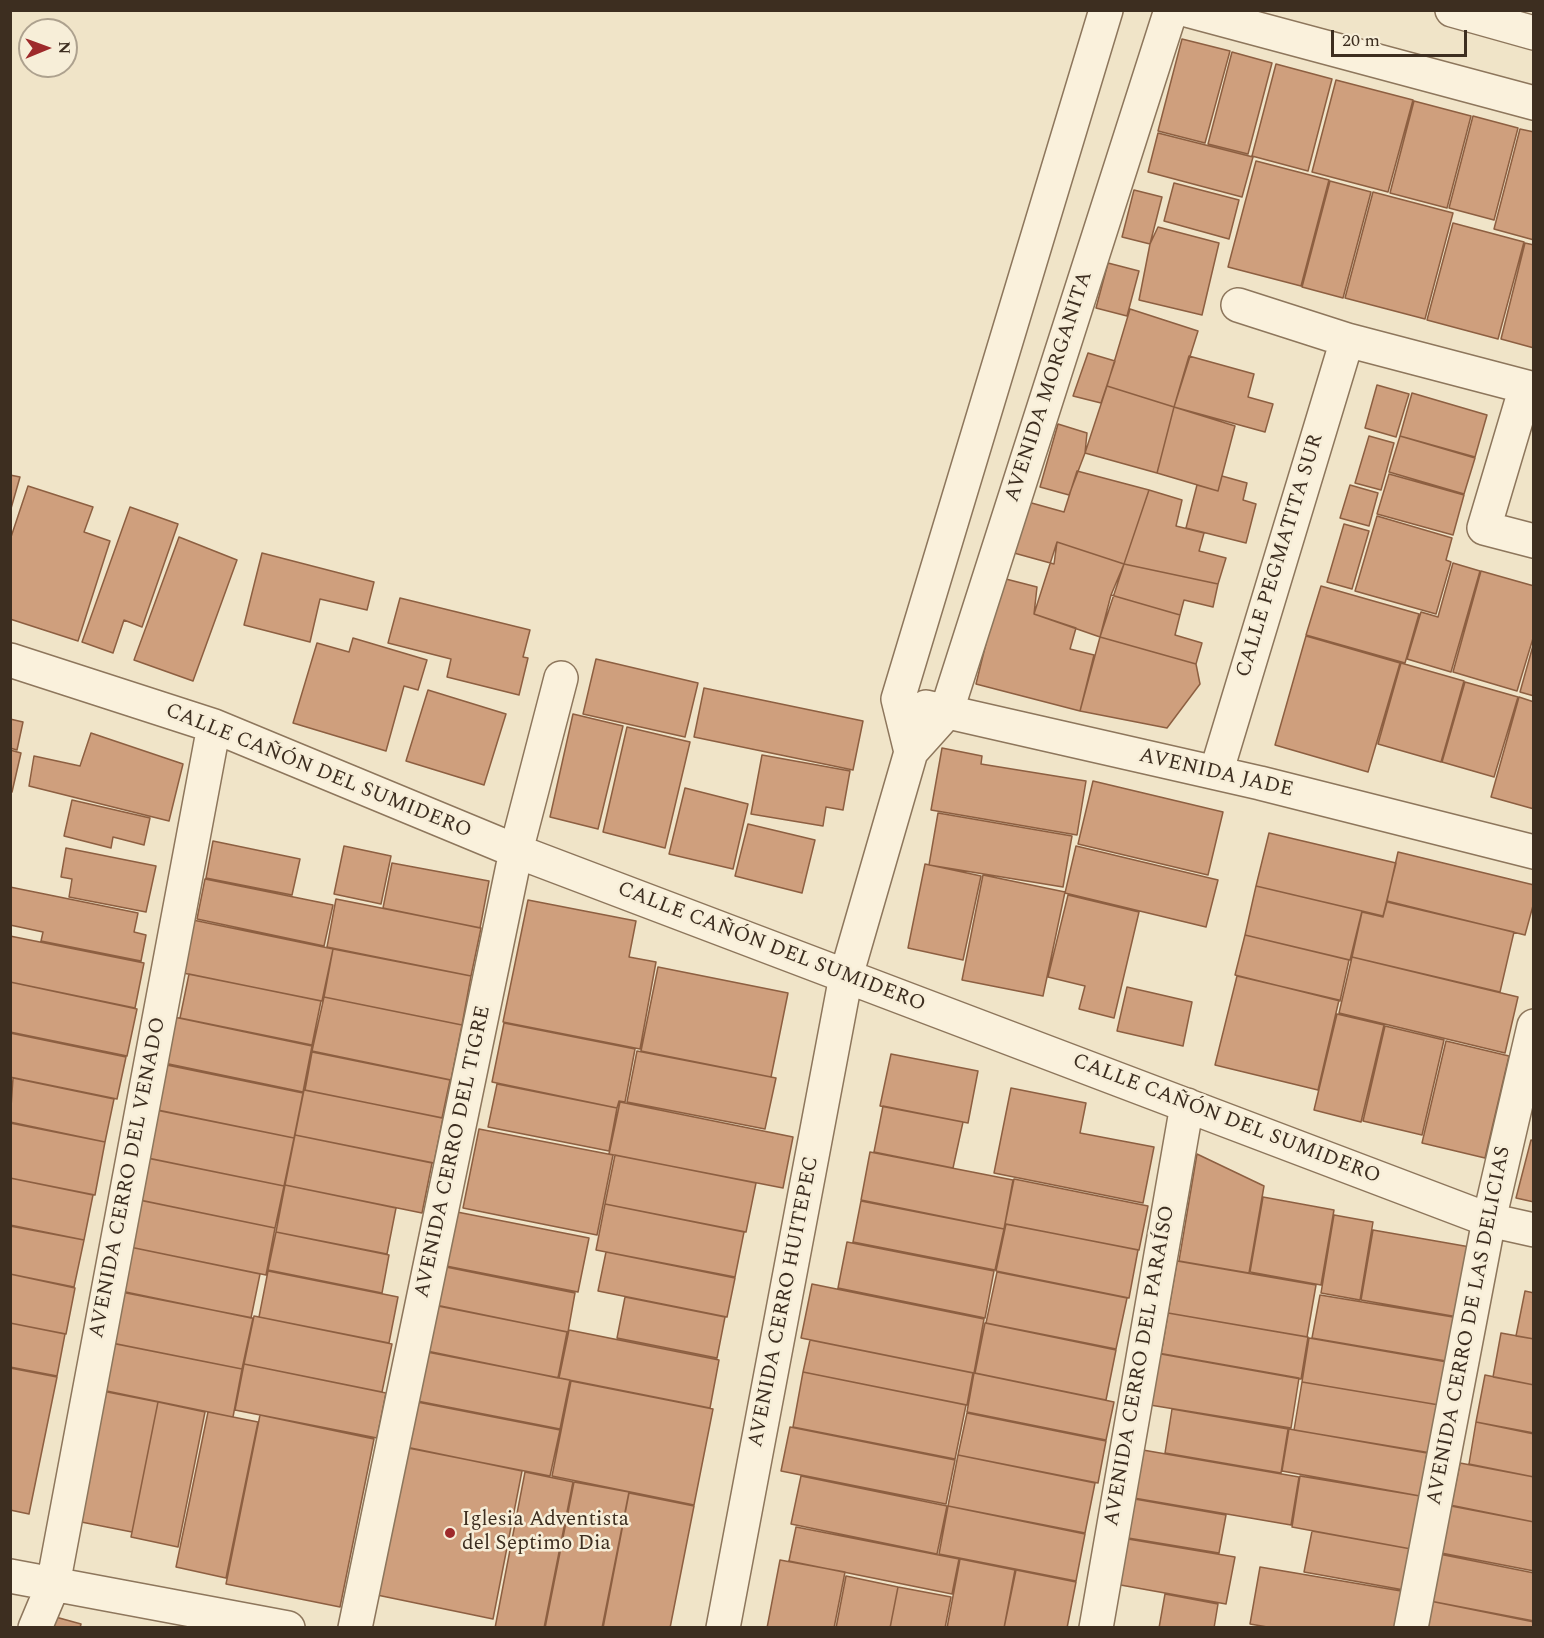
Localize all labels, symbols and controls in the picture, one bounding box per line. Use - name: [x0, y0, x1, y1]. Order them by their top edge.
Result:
- north arrow: [18, 18, 78, 78]
- scale bar: [1334, 18, 1470, 56]
- text: 20 m: [1342, 27, 1380, 54]
- text: N: [52, 41, 76, 54]
- street label: AVENIDA MORGANITA: [1001, 268, 1099, 506]
- street label: CALLE PEGMATITA SUR: [1232, 431, 1330, 681]
- street label: CALLE CAÑÓN DEL SUMIDERO: [161, 699, 475, 845]
- street label: AVENIDA JADE: [1136, 744, 1296, 804]
- street label: CALLE CAÑÓN DEL SUMIDERO: [614, 878, 928, 1018]
- street label: AVENIDA CERRO DEL TIGRE: [411, 1004, 497, 1300]
- street label: AVENIDA CERRO DEL VENADO: [85, 1015, 173, 1341]
- street label: CALLE CAÑÓN DEL SUMIDERO: [1069, 1050, 1383, 1190]
- street label: AVENIDA CERRO DE LAS DELICIAS: [1423, 1144, 1517, 1508]
- street label: AVENIDA CERRO HUITEPEC: [744, 1154, 826, 1450]
- street label: AVENIDA CERRO DEL PARAÍSO: [1100, 1204, 1182, 1528]
- place label: Iglesia Adventista del Septimo Dia: [462, 1508, 629, 1558]
- marker: Iglesia Adventista del Septimo Dia: [443, 1526, 457, 1540]

